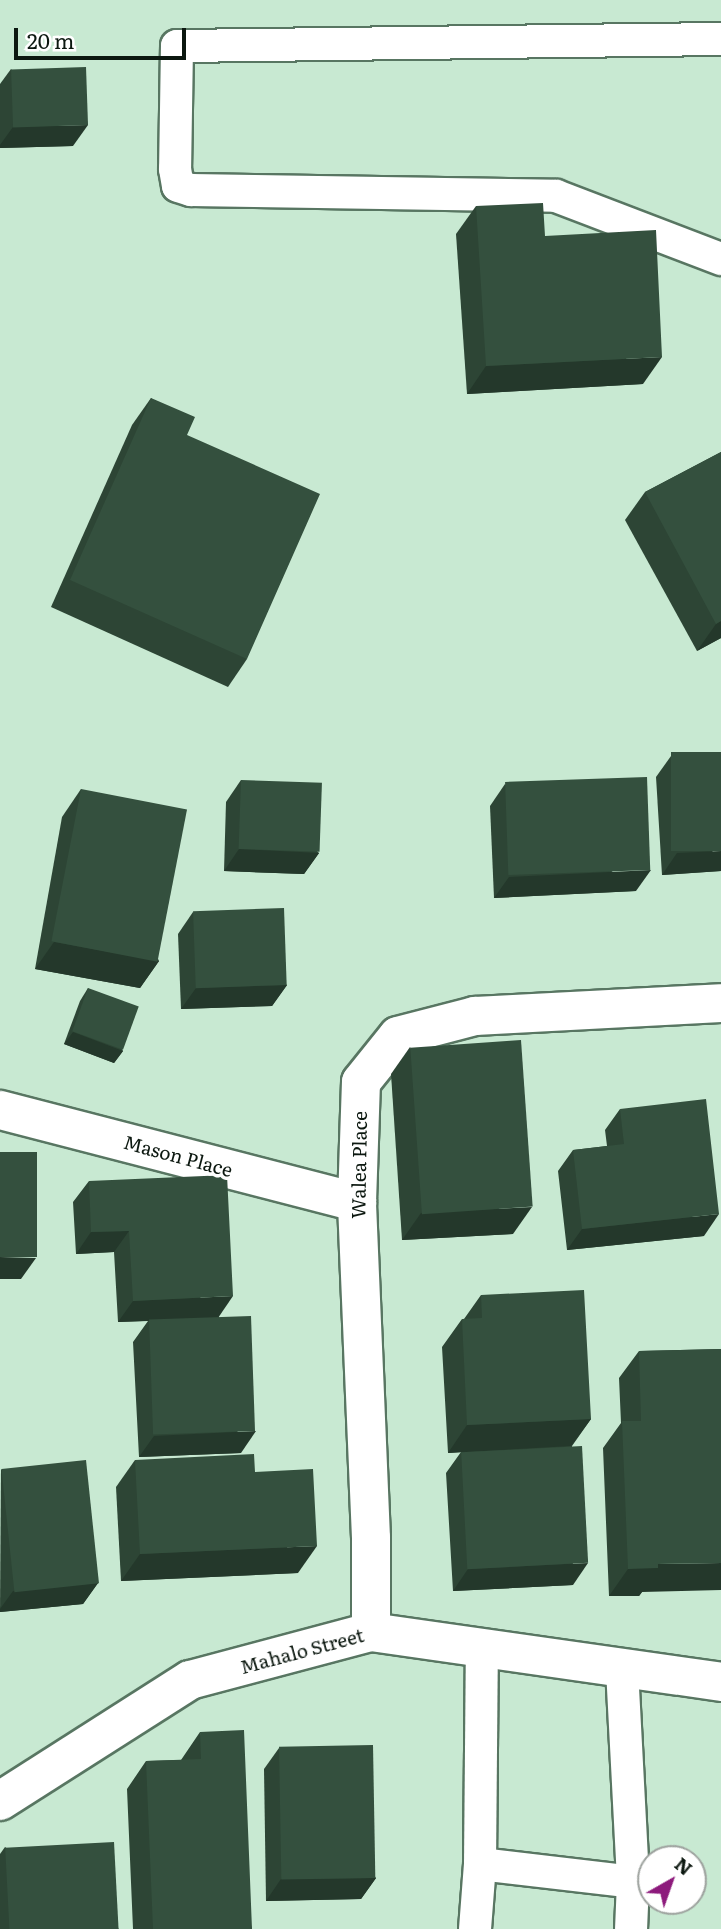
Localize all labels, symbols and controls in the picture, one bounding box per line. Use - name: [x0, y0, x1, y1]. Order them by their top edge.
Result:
- scale bar: [18, 14, 189, 58]
- text: 20 m: [27, 24, 74, 55]
- street label: Walea Place: [347, 1111, 371, 1219]
- street label: Mason Place: [121, 1131, 235, 1181]
- street label: Mahalo Street: [238, 1624, 366, 1678]
- north arrow: [637, 1845, 707, 1915]
- text: N: [669, 1850, 699, 1881]

